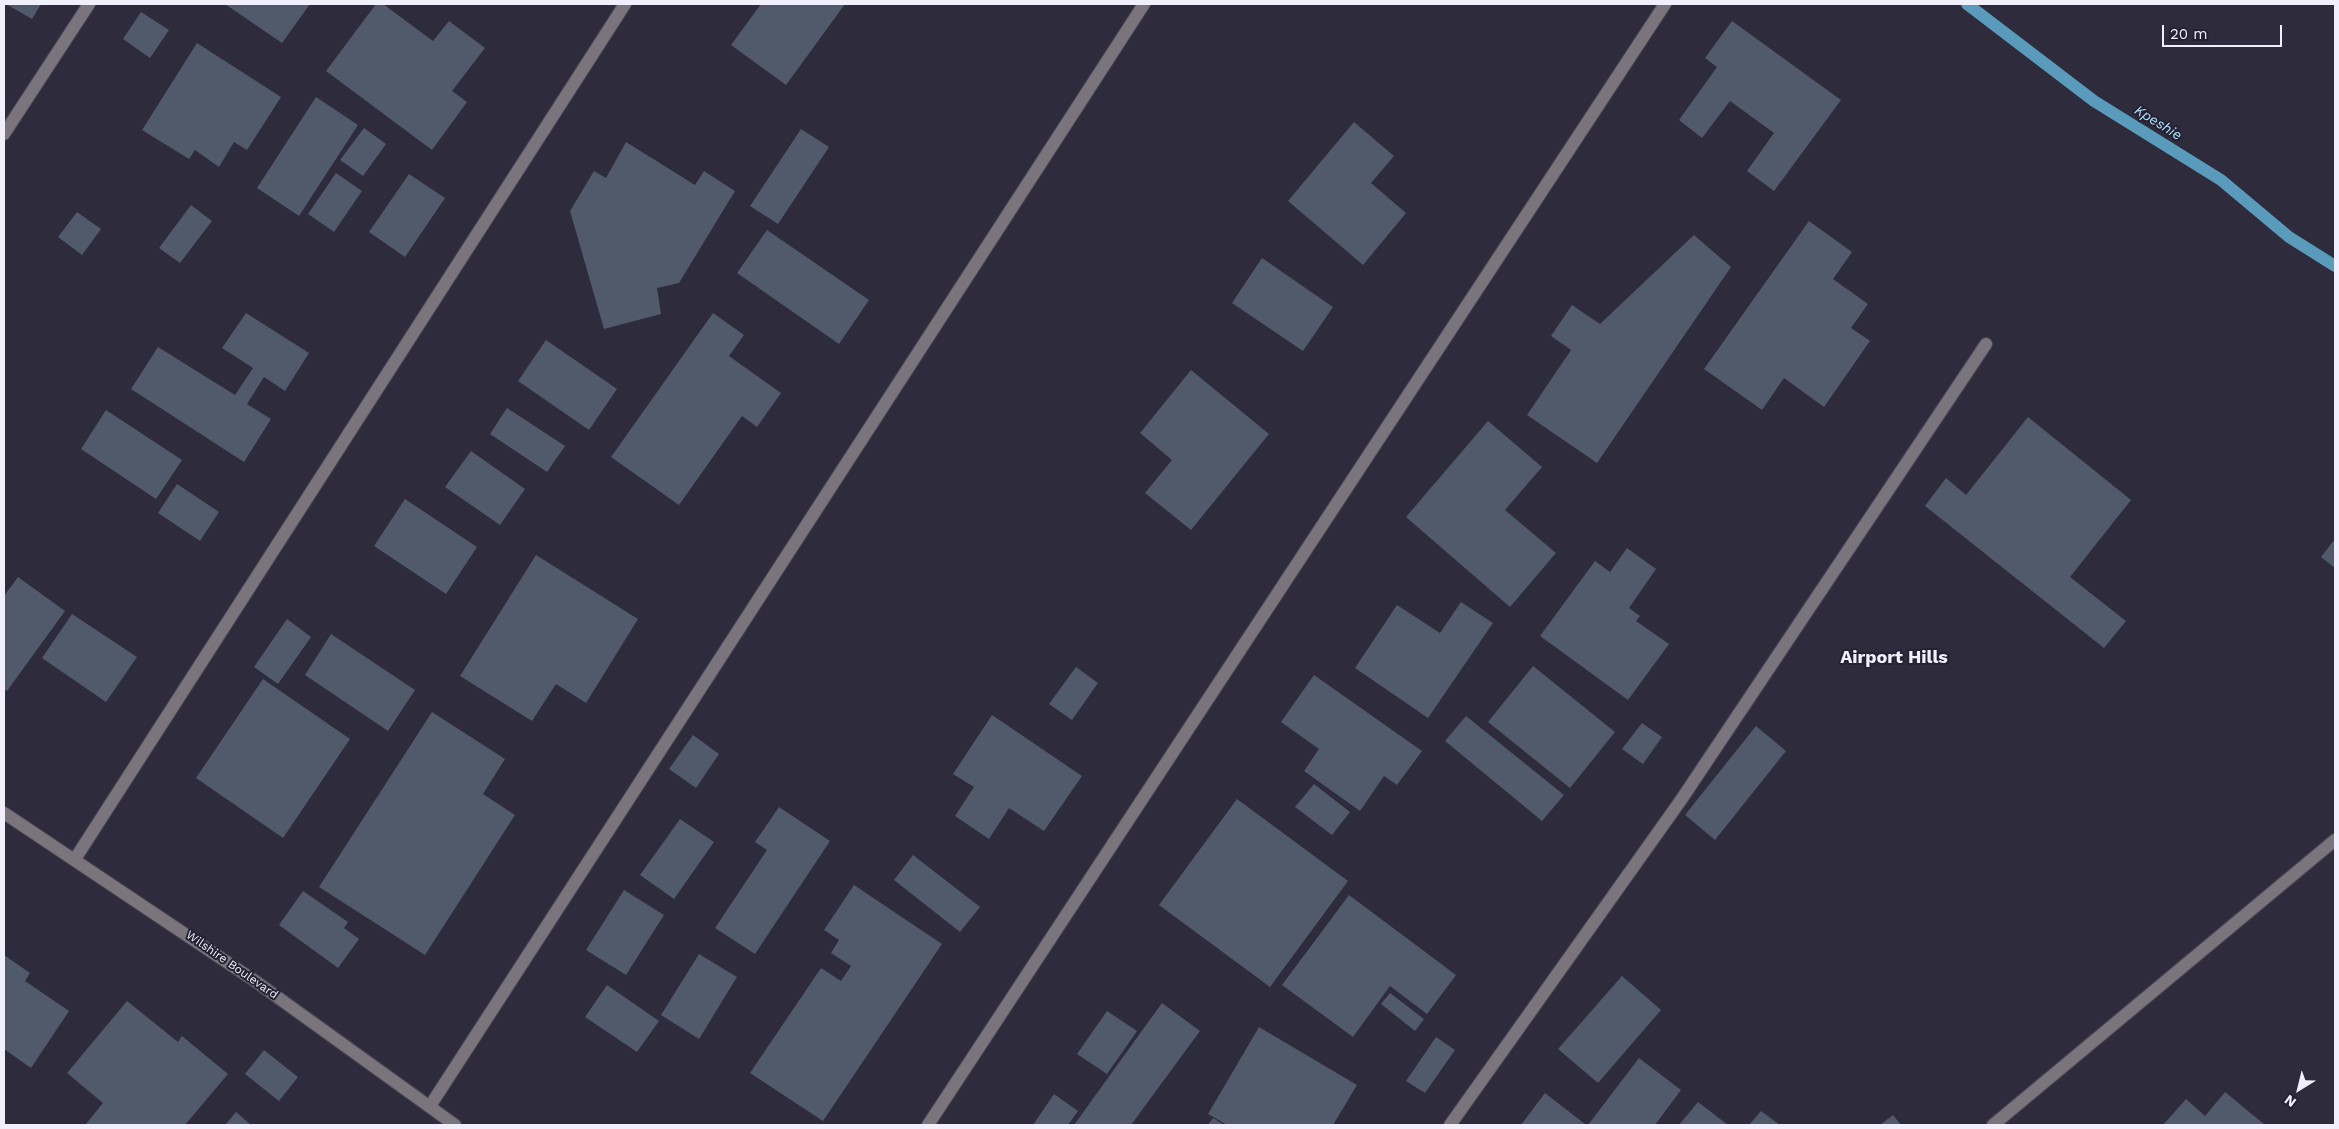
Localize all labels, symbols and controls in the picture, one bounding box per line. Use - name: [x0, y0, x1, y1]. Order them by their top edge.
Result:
- scale bar: [2164, 15, 2284, 47]
- text: 20 m: [2170, 25, 2208, 43]
- water label: Kpeshie: [2131, 102, 2185, 144]
- district label: Airport Hills: [1840, 647, 1948, 669]
- street label: Wilshire Boulevard: [183, 928, 281, 1002]
- north arrow: [2274, 1064, 2324, 1114]
- text: N: [2281, 1092, 2299, 1111]

